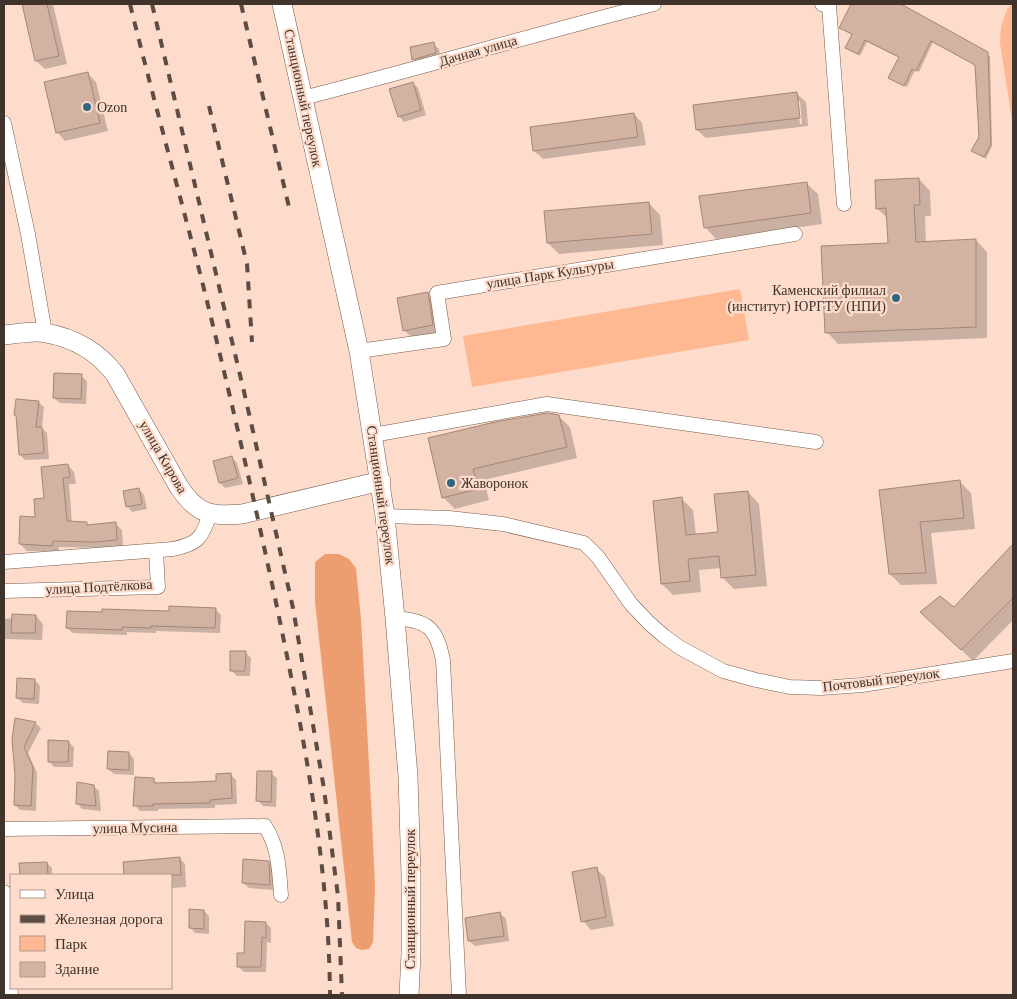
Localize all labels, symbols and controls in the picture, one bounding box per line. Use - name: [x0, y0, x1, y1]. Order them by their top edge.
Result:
- street label: Станционный переулок: [281, 28, 325, 168]
- street label: Дачная улица: [437, 32, 519, 69]
- place label: Ozon: [97, 100, 127, 115]
- marker: Ozon: [81, 101, 93, 113]
- street label: улица Парк Культуры: [485, 256, 615, 291]
- place label: Каменский филиал (институт) ЮРГТУ (НПИ): [727, 283, 886, 315]
- marker: Каменский филиал (институт) ЮРГТУ (НПИ): [890, 292, 902, 304]
- street label: улица Кирова: [136, 418, 190, 497]
- street label: Станционный переулок: [364, 425, 398, 566]
- place label: Жаворонок: [461, 476, 528, 491]
- marker: Жаворонок: [445, 477, 457, 489]
- street label: улица Подтёлкова: [45, 577, 154, 597]
- street label: Почтовый переулок: [822, 665, 940, 695]
- street label: улица Мусина: [93, 820, 178, 836]
- street label: Станционный переулок: [403, 829, 418, 969]
- legend: [10, 874, 172, 989]
- text: Улица: [55, 886, 94, 902]
- text: Железная дорога: [55, 911, 163, 927]
- text: Парк: [55, 936, 88, 952]
- text: Здание: [55, 961, 99, 977]

